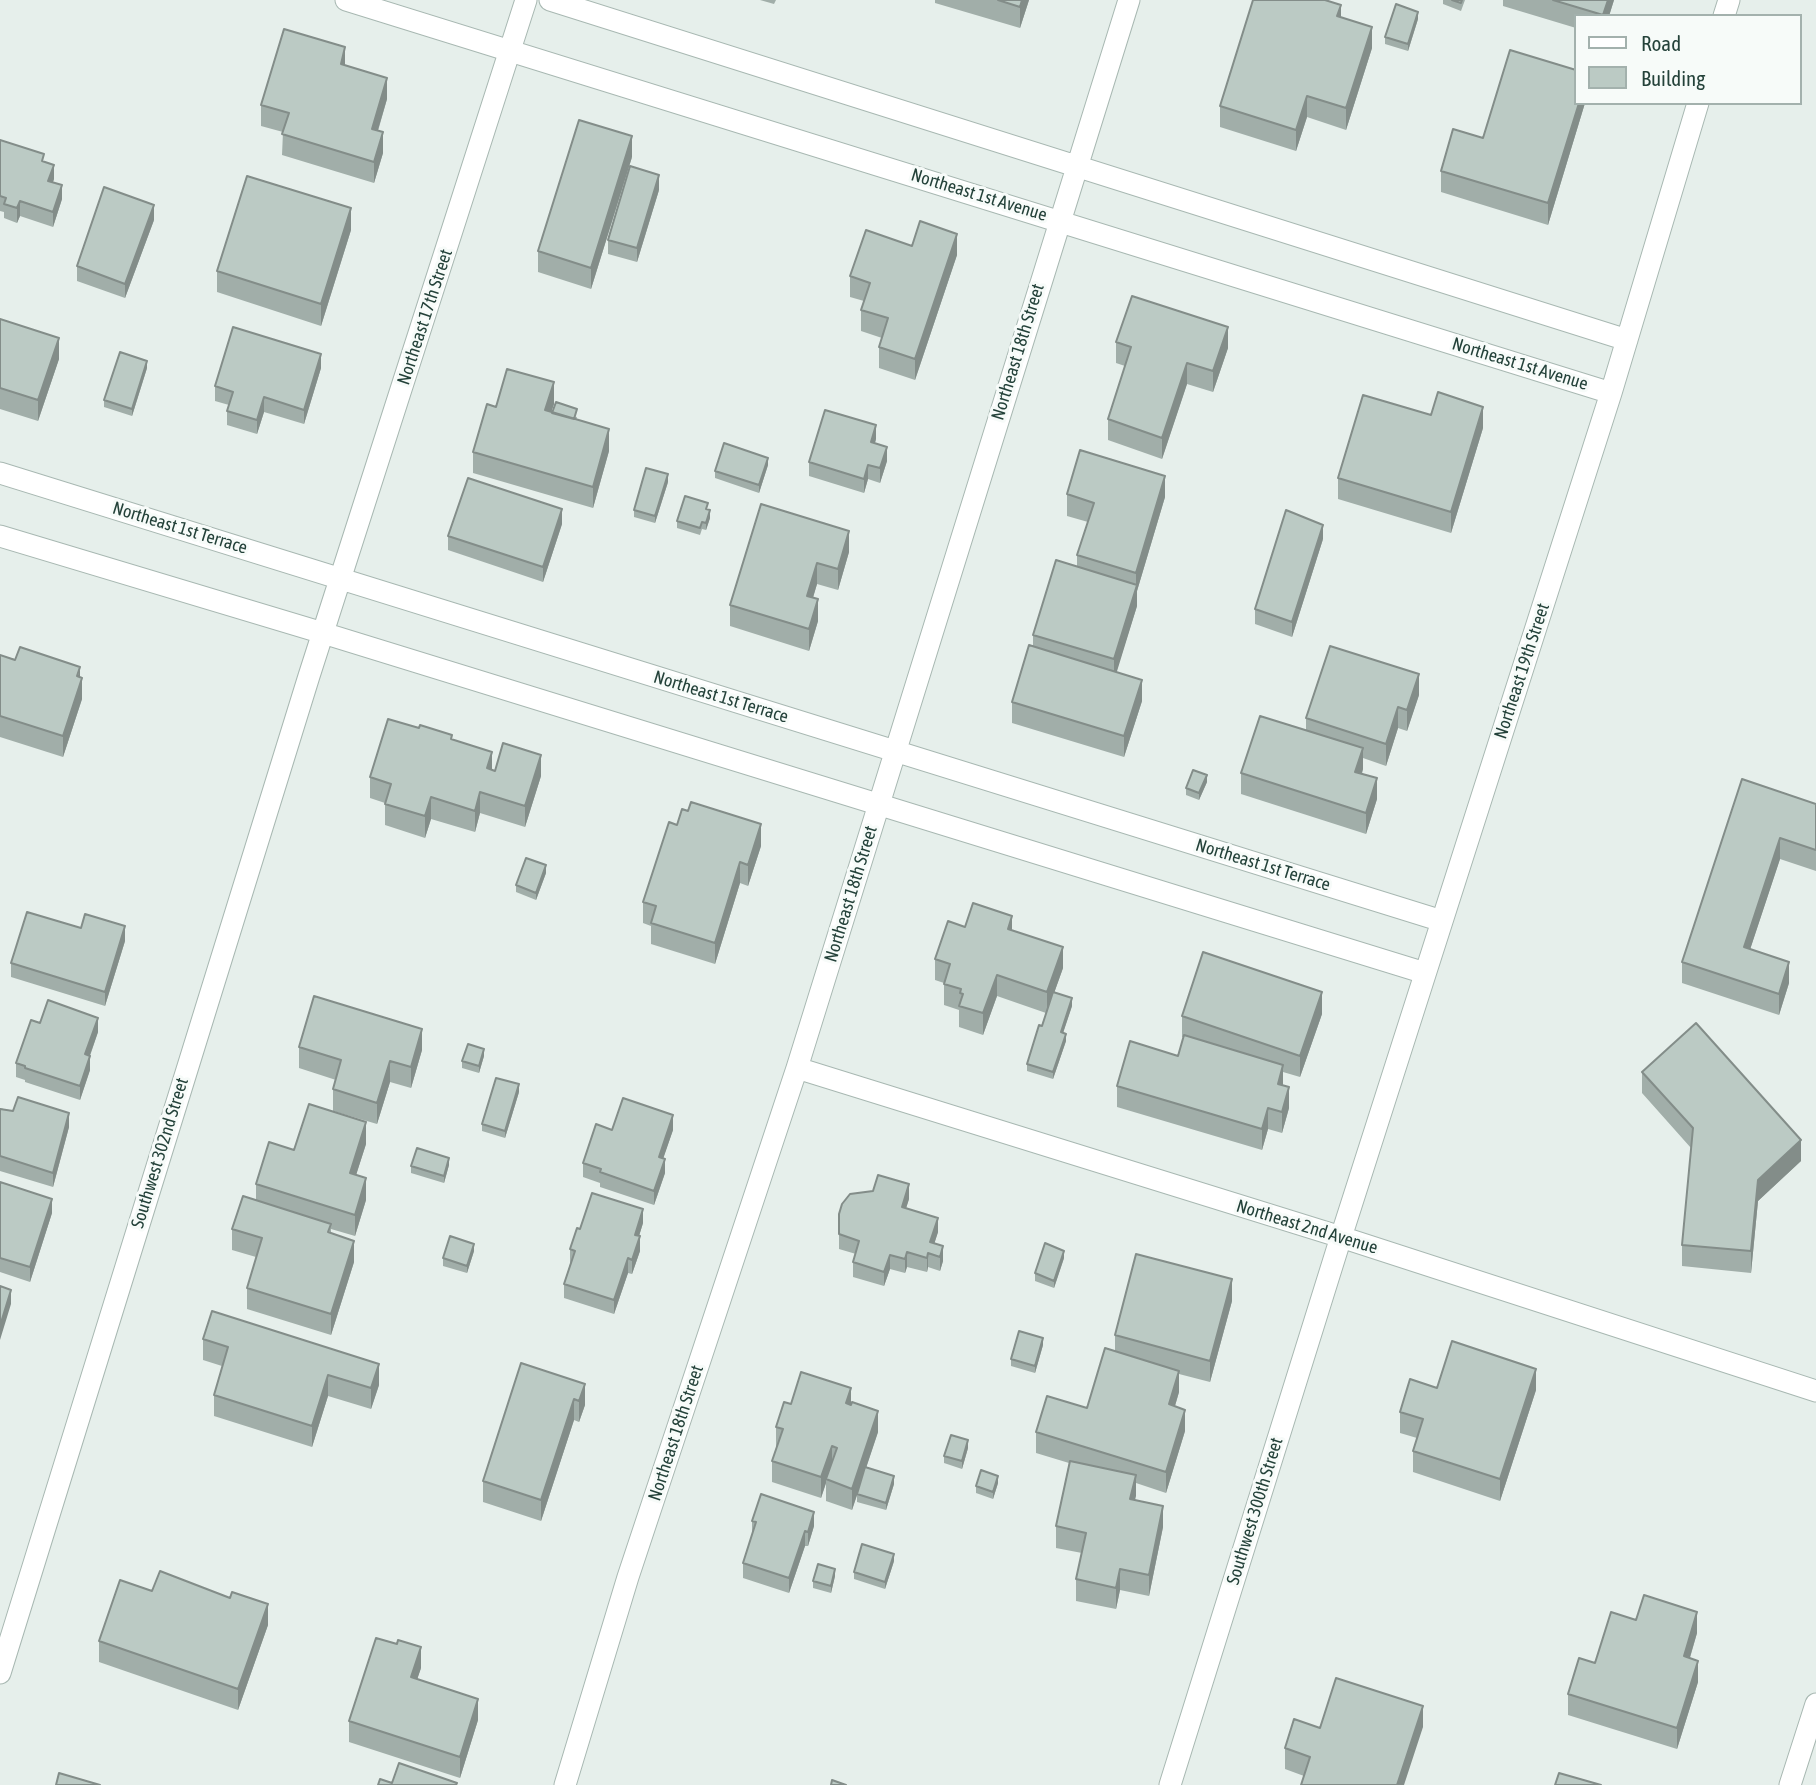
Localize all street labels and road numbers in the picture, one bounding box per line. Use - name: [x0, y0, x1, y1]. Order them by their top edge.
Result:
- street label: Northeast 1st Avenue: [908, 164, 1050, 226]
- street label: Northeast 17th Street: [393, 246, 457, 388]
- street label: Northeast 18th Street: [987, 281, 1049, 423]
- street label: Northeast 1st Avenue: [1449, 333, 1591, 395]
- street label: Northeast 1st Terrace: [110, 497, 250, 559]
- street label: Northeast 19th Street: [1490, 600, 1554, 742]
- street label: Northeast 1st Terrace: [651, 666, 791, 728]
- street label: Northeast 18th Street: [820, 823, 882, 965]
- street label: Northeast 1st Terrace: [1193, 834, 1333, 896]
- street label: Southwest 302nd Street: [127, 1075, 193, 1231]
- street label: Northeast 2nd Avenue: [1234, 1195, 1380, 1259]
- street label: Northeast 18th Street: [644, 1362, 708, 1504]
- street label: Southwest 300th Street: [1222, 1435, 1288, 1587]

